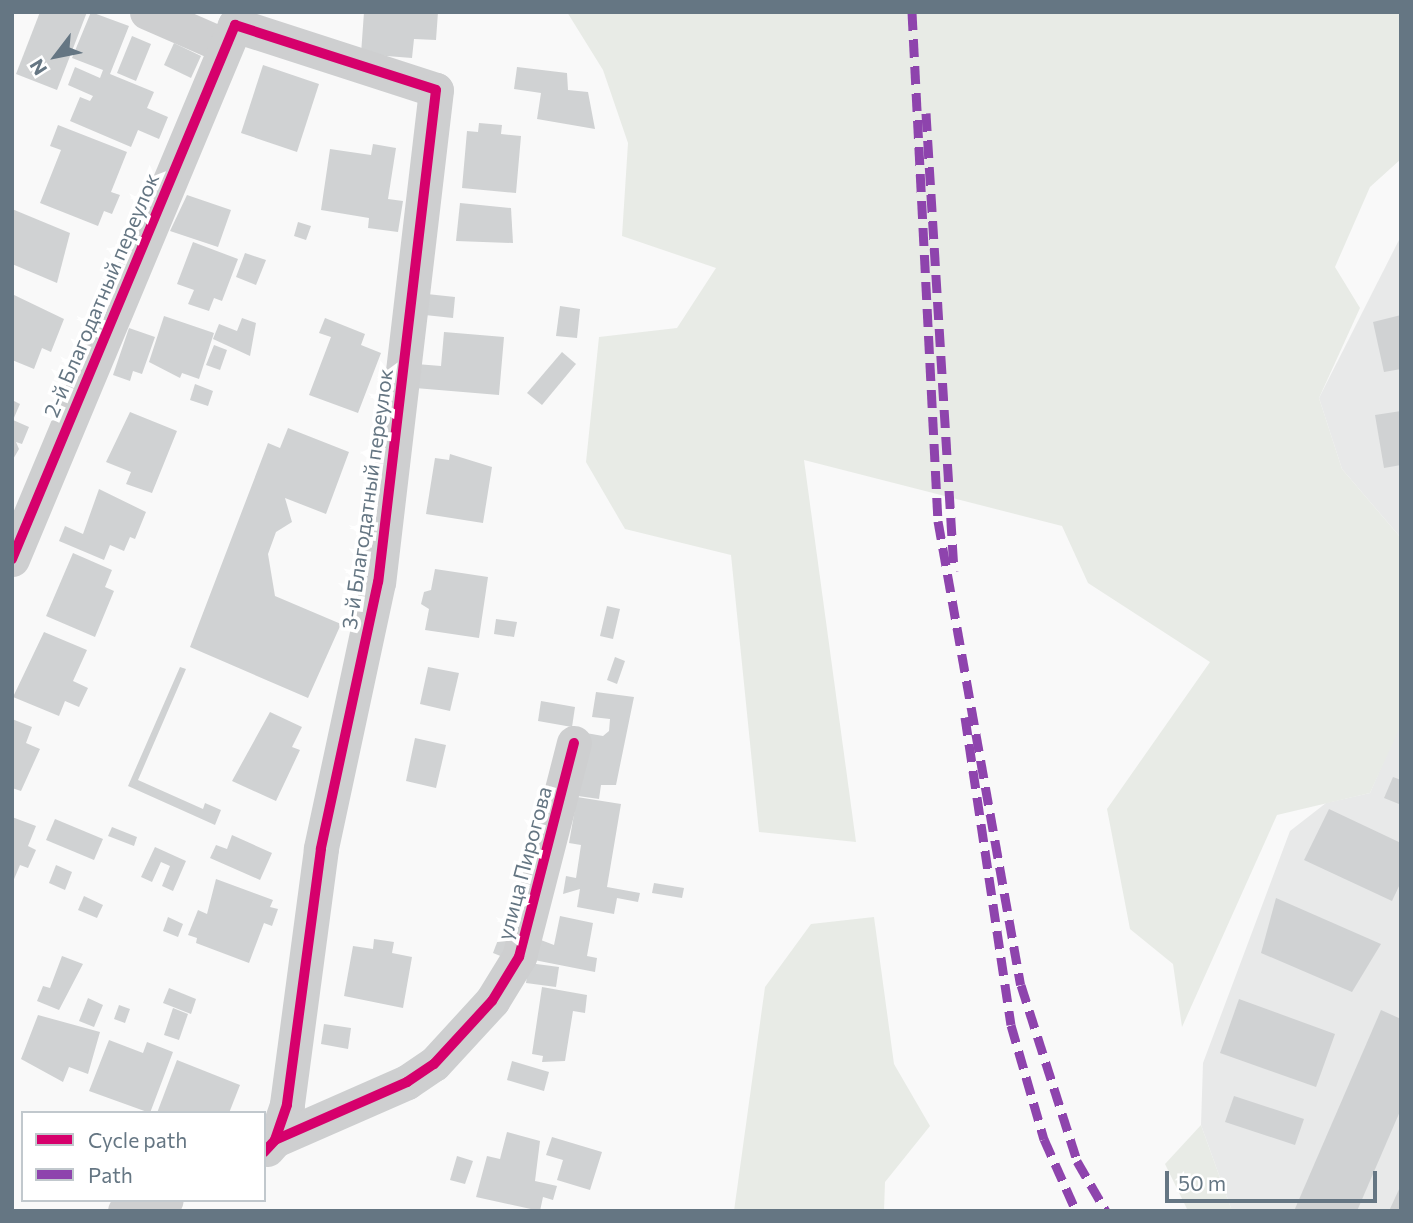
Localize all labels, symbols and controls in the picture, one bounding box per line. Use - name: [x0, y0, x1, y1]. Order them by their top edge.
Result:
- north arrow: [21, 21, 91, 91]
- text: N: [24, 55, 51, 80]
- street label: 2-й Благодатный переулок: [38, 169, 164, 421]
- street label: 3-й Благодатный переулок: [336, 367, 398, 631]
- street label: улица Пирогова: [491, 784, 557, 942]
- legend: [21, 1111, 266, 1202]
- text: Cycle path: [88, 1127, 187, 1152]
- scale bar: [1168, 1156, 1380, 1200]
- text: Path: [88, 1162, 133, 1187]
- text: 50 m: [1178, 1170, 1226, 1195]

